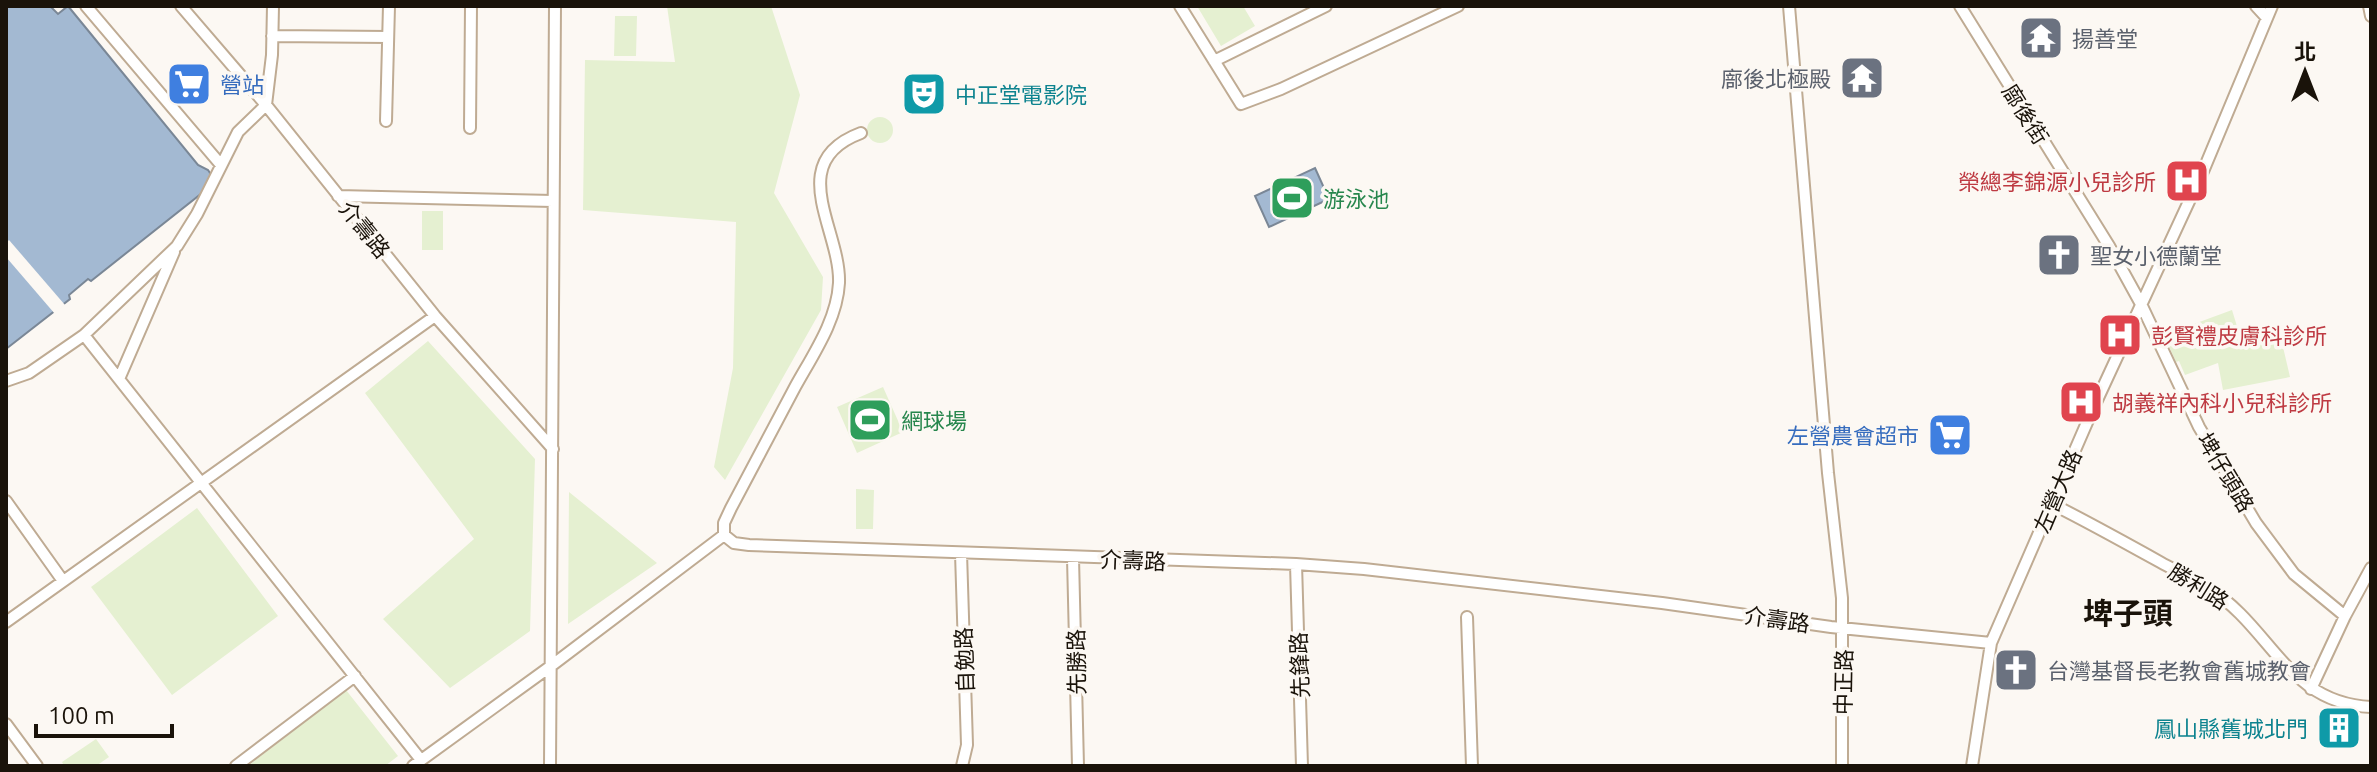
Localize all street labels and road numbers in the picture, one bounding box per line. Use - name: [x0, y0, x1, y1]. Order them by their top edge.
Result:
- street label: 廍後街: [1998, 79, 2054, 149]
- street label: 介壽路: [335, 195, 395, 263]
- street label: 埤仔頭路: [2193, 428, 2259, 516]
- street label: 左營大路: [2028, 446, 2086, 536]
- street label: 介壽路: [1100, 546, 1166, 574]
- street label: 勝利路: [2164, 558, 2234, 614]
- street label: 介壽路: [1743, 602, 1811, 636]
- street label: 自勉路: [950, 627, 978, 693]
- street label: 先勝路: [1063, 629, 1089, 695]
- street label: 先鋒路: [1285, 632, 1313, 698]
- street label: 中正路: [1830, 649, 1856, 715]

